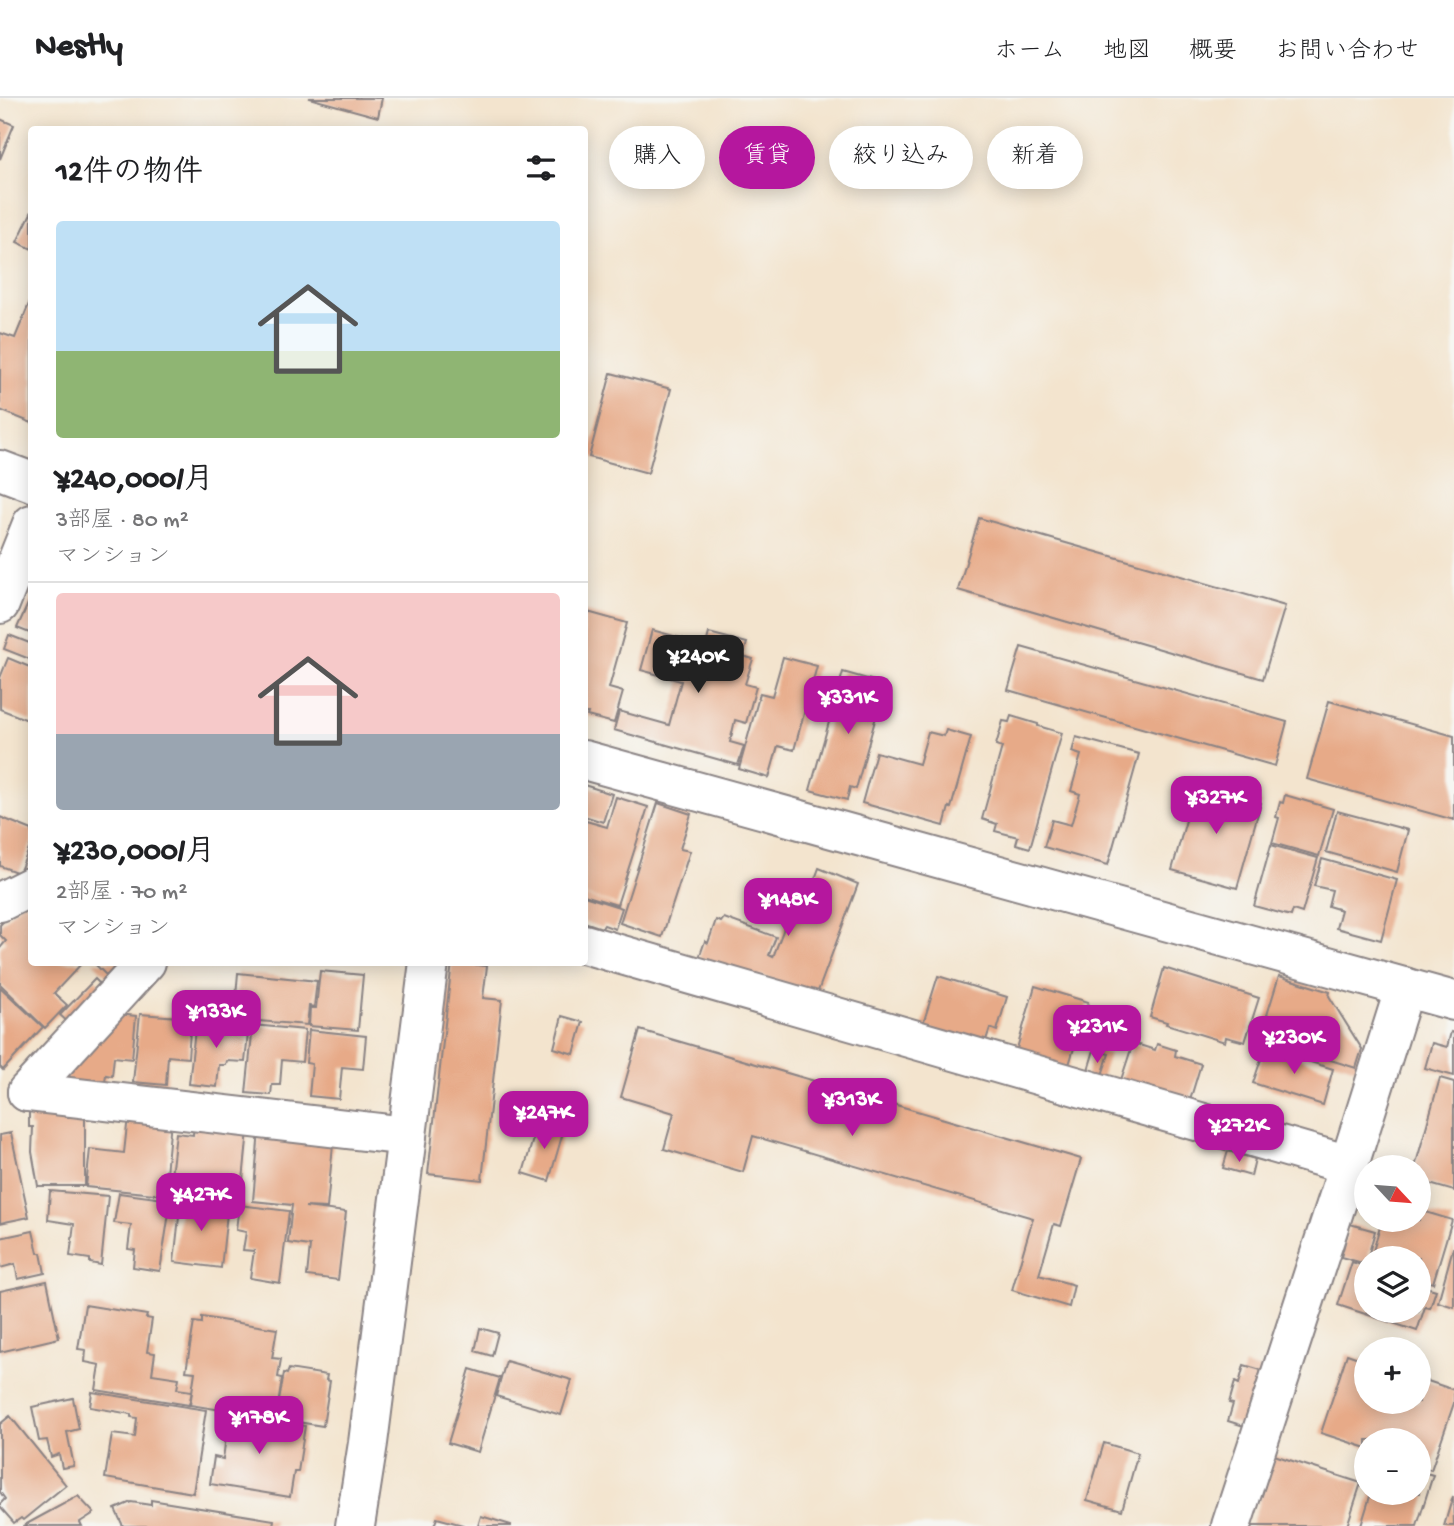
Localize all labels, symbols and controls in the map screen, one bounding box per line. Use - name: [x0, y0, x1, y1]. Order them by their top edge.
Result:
- text: Nestly: [35, 29, 123, 67]
- text: ホーム: [994, 38, 1065, 67]
- text: 地図: [1103, 38, 1151, 67]
- text: 概要: [1189, 38, 1237, 67]
- text: お問い合わせ: [1275, 38, 1419, 67]
- chip: 購入: [609, 126, 705, 189]
- chip: 賃貸: [719, 126, 815, 189]
- chip: 絞り込み: [829, 126, 973, 189]
- chip: 新着: [987, 126, 1083, 189]
- icon: filters: [522, 149, 560, 187]
- text: 12件の物件: [56, 157, 203, 192]
- icon: home: [245, 266, 371, 392]
- text: ¥240,000/月: [56, 464, 214, 499]
- text: 3部屋 · 80 m²: [56, 508, 189, 535]
- text: マンション: [56, 544, 170, 571]
- pin: ¥240K: [649, 636, 747, 695]
- icon: home: [245, 638, 371, 764]
- text: ¥240K: [669, 644, 727, 671]
- pin: ¥331K: [799, 676, 897, 736]
- text: ¥331K: [820, 685, 876, 712]
- pin: ¥327K: [1167, 776, 1265, 836]
- text: ¥327K: [1187, 785, 1245, 812]
- text: ¥230,000/月: [56, 836, 215, 871]
- pin: ¥148K: [739, 878, 837, 938]
- text: 2部屋 · 70 m²: [56, 880, 187, 907]
- text: ¥148K: [760, 887, 816, 914]
- text: マンション: [56, 916, 170, 943]
- pin: ¥133K: [167, 990, 265, 1050]
- text: ¥133K: [188, 999, 244, 1026]
- pin: ¥231K: [1048, 1006, 1146, 1065]
- text: ¥231K: [1069, 1014, 1125, 1041]
- pin: ¥230K: [1245, 1016, 1343, 1076]
- text: ¥230K: [1264, 1025, 1324, 1052]
- pin: ¥313K: [803, 1079, 901, 1138]
- text: ¥313K: [824, 1087, 880, 1114]
- pin: ¥247K: [495, 1091, 593, 1151]
- text: ¥247K: [515, 1100, 573, 1127]
- pin: ¥272K: [1190, 1104, 1288, 1164]
- text: ¥272K: [1210, 1113, 1268, 1140]
- north arrow: [1354, 1155, 1432, 1232]
- map controls: [1354, 1155, 1431, 1505]
- pin: ¥427K: [152, 1174, 250, 1233]
- text: ¥427K: [172, 1182, 230, 1209]
- button: layers: [1354, 1246, 1431, 1323]
- button: +: [1354, 1337, 1431, 1414]
- pin: ¥178K: [210, 1396, 308, 1456]
- text: ¥178K: [230, 1405, 288, 1432]
- button: −: [1354, 1428, 1431, 1505]

